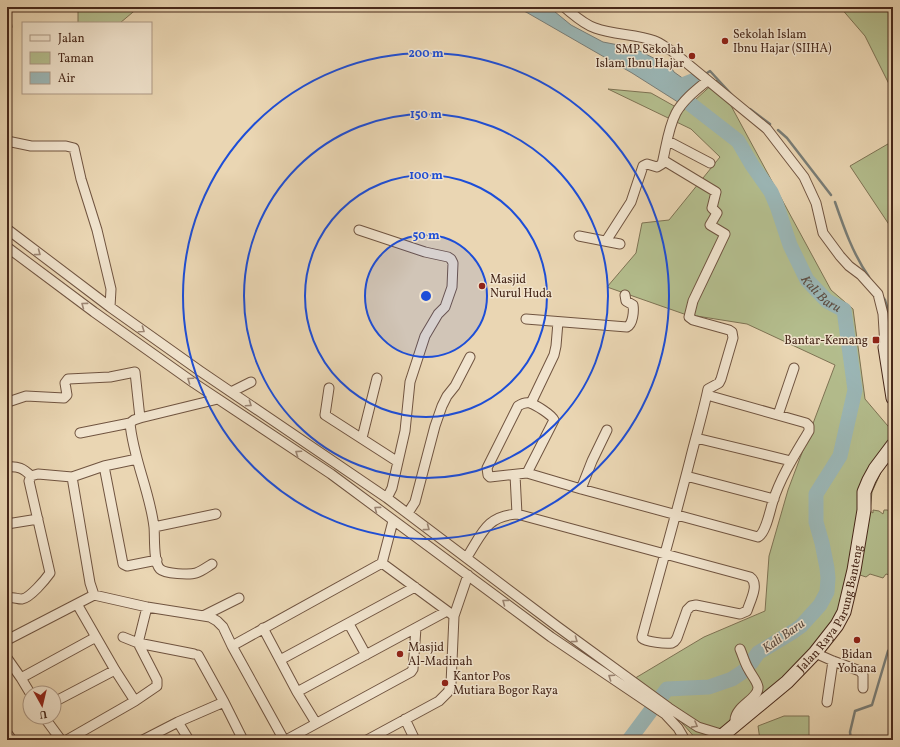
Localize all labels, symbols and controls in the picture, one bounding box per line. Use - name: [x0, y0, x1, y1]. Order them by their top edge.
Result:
- legend: [22, 22, 152, 94]
- place label: Sekolah Islam Ibnu Hajar (SIIHA): [733, 27, 832, 57]
- text: Jalan: [58, 31, 85, 47]
- marker: Sekolah Islam Ibnu Hajar (SIIHA): [720, 36, 730, 46]
- place label: SMP Sekolah Islam Ibnu Hajar: [595, 42, 684, 72]
- text: 200 m: [408, 46, 444, 62]
- text: Taman: [58, 51, 94, 67]
- marker: SMP Sekolah Islam Ibnu Hajar: [687, 51, 697, 61]
- text: Air: [58, 71, 75, 87]
- text: 150 m: [410, 107, 442, 123]
- text: 100 m: [409, 168, 443, 184]
- text: 50 m: [412, 228, 440, 244]
- one-way arrow: [34, 248, 41, 255]
- place label: Masjid Nurul Huda: [490, 272, 552, 302]
- water label: Kali Baru: [795, 273, 844, 318]
- marker: Masjid Nurul Huda: [477, 281, 487, 291]
- centre of rings: [419, 289, 433, 303]
- one-way arrow: [82, 303, 89, 310]
- one-way arrow: [138, 325, 145, 332]
- place label: Bantar-Kemang: [784, 333, 868, 349]
- marker: Bantar-Kemang: [871, 335, 881, 345]
- one-way arrow: [188, 378, 195, 385]
- one-way arrow: [245, 399, 252, 406]
- one-way arrow: [296, 450, 303, 457]
- one-way arrow: [375, 507, 382, 514]
- one-way arrow: [423, 523, 430, 530]
- street label: Jalan Raya Parung Banteng: [794, 544, 867, 676]
- one-way arrow: [502, 600, 509, 607]
- water label: Kali Baru: [759, 615, 809, 658]
- one-way arrow: [571, 635, 578, 642]
- marker: Bidan Yohana: [852, 635, 862, 645]
- place label: Masjid Al-Madinah: [408, 640, 473, 670]
- place label: Bidan Yohana: [837, 647, 877, 677]
- marker: Masjid Al-Madinah: [395, 649, 405, 659]
- place label: Kantor Pos Mutiara Bogor Raya: [453, 669, 558, 699]
- one-way arrow: [608, 675, 615, 682]
- marker: Kantor Pos Mutiara Bogor Raya: [440, 678, 450, 688]
- north arrow: [22, 685, 62, 725]
- text: U: [38, 705, 48, 721]
- one-way arrow: [691, 720, 698, 727]

